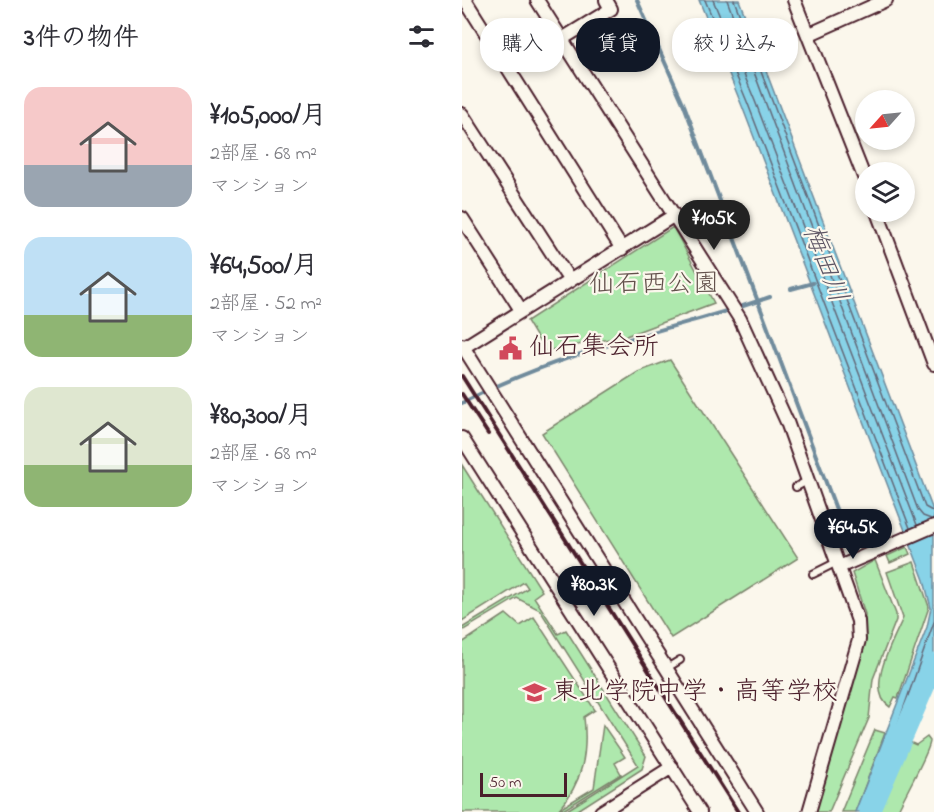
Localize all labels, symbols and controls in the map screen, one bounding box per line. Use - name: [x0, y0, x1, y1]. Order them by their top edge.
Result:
- chip: 購入: [480, 18, 564, 72]
- chip: 賃貸: [576, 18, 660, 72]
- chip: 絞り込み: [672, 18, 798, 72]
- text: 3件の物件: [24, 20, 139, 58]
- icon: filters: [405, 20, 438, 53]
- north arrow: [855, 90, 915, 150]
- map controls: [855, 90, 915, 222]
- text: ¥105,000/月: [210, 98, 327, 136]
- icon: home: [72, 111, 144, 183]
- text: 2部屋 · 68 m²: [210, 140, 317, 169]
- button: layers: [855, 162, 915, 222]
- text: マンション: [210, 173, 309, 202]
- pin: ¥105K: [672, 200, 756, 251]
- text: ¥105K: [692, 205, 736, 234]
- water label: 梅田川: [791, 219, 857, 309]
- text: ¥64,500/月: [210, 248, 318, 286]
- icon: home: [72, 261, 144, 333]
- park label: 仙石西公園: [589, 266, 719, 304]
- text: 2部屋 · 52 m²: [210, 290, 322, 319]
- text: マンション: [210, 323, 309, 352]
- place label: 仙石集会所: [529, 329, 659, 367]
- public building icon: 仙石集会所: [498, 335, 524, 361]
- text: ¥80,300/月: [210, 398, 313, 436]
- icon: home: [72, 411, 144, 483]
- text: 2部屋 · 68 m²: [210, 440, 317, 469]
- text: マンション: [210, 473, 309, 502]
- pin: ¥64.5K: [804, 509, 902, 560]
- text: ¥64.5K: [828, 514, 878, 543]
- pin: ¥80.3K: [545, 566, 643, 617]
- text: ¥80.3K: [571, 571, 617, 600]
- place label: 東北学院中学・高等学校: [552, 674, 838, 712]
- school or university icon: 東北学院中学・高等学校: [521, 680, 547, 706]
- scale bar: [480, 770, 567, 798]
- text: 50 m: [489, 771, 521, 795]

